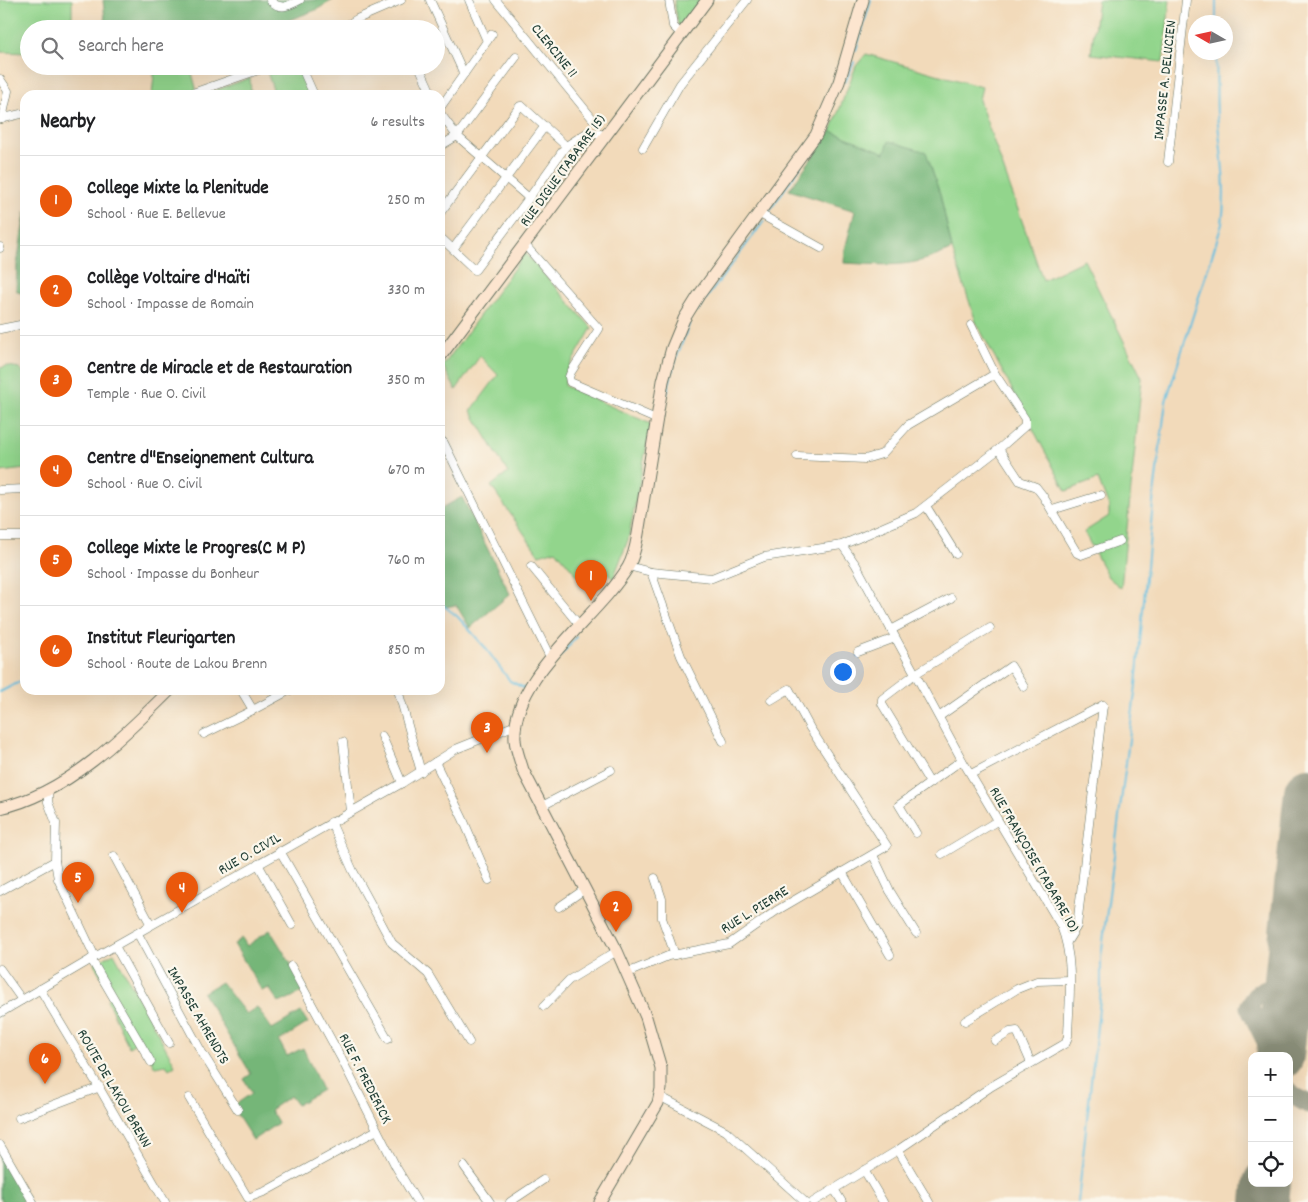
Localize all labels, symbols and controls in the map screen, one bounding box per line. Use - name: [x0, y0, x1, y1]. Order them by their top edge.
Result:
- north arrow: [1188, 15, 1233, 60]
- street label: CLERCINE 11: [525, 19, 582, 83]
- street label: IMPASSE A. DELUCIEN: [1149, 19, 1183, 141]
- search box: [20, 20, 445, 75]
- icon: search: [38, 34, 66, 62]
- text: Search here: [78, 34, 164, 61]
- text: Nearby: [40, 108, 95, 138]
- street label: RUE DIGUE (TABARRE 15): [515, 110, 612, 232]
- text: 6 results: [370, 111, 425, 134]
- text: College Mixte la Plenitude: [87, 176, 269, 203]
- text: 1: [54, 189, 58, 212]
- text: 250 m: [387, 189, 425, 212]
- text: School · Rue E. Bellevue: [87, 203, 226, 226]
- text: Collège Voltaire d'Haïti: [87, 266, 250, 293]
- text: 2: [53, 279, 60, 302]
- text: 330 m: [387, 279, 425, 302]
- text: School · Impasse de Romain: [87, 293, 254, 316]
- text: Centre de Miracle et de Restauration: [87, 356, 352, 383]
- text: 3: [52, 369, 60, 392]
- text: 350 m: [387, 369, 425, 392]
- text: Temple · Rue O. Civil: [87, 383, 206, 406]
- text: Centre d"Enseignement Cultura: [87, 446, 313, 473]
- text: 4: [53, 459, 59, 482]
- text: 670 m: [388, 459, 425, 482]
- text: School · Rue O. Civil: [87, 473, 202, 496]
- text: College Mixte le Progres(C M P): [87, 536, 305, 563]
- text: 5: [52, 549, 60, 572]
- text: 760 m: [388, 549, 425, 572]
- pin: 1: [575, 560, 607, 601]
- text: School · Impasse du Bonheur: [87, 563, 259, 586]
- text: Institut Fleurigarten: [87, 626, 235, 653]
- text: 6: [52, 639, 60, 662]
- text: 850 m: [388, 639, 425, 662]
- text: School · Route de Lakou Brenn: [87, 653, 267, 676]
- your location: [830, 659, 856, 685]
- pin: 3: [471, 712, 503, 753]
- street label: RUE FRANÇOISE (TABARRE 10): [983, 783, 1084, 937]
- street label: RUE O. CIVIL: [214, 828, 286, 882]
- pin: 5: [62, 862, 94, 903]
- pin: 4: [166, 872, 198, 913]
- street label: RUE L. PIERRE: [717, 881, 794, 940]
- pin: 2: [600, 891, 632, 932]
- street label: IMPASSE AHRENDTS: [160, 963, 234, 1069]
- street label: ROUTE DE LAKOU BRENN: [70, 1025, 156, 1153]
- street label: RUE F. FREDERICK: [332, 1030, 397, 1128]
- pin: 6: [29, 1043, 61, 1084]
- map controls: [1248, 1052, 1293, 1187]
- button: +: [1248, 1052, 1293, 1097]
- button: −: [1248, 1097, 1293, 1142]
- button: locate: [1248, 1142, 1293, 1187]

